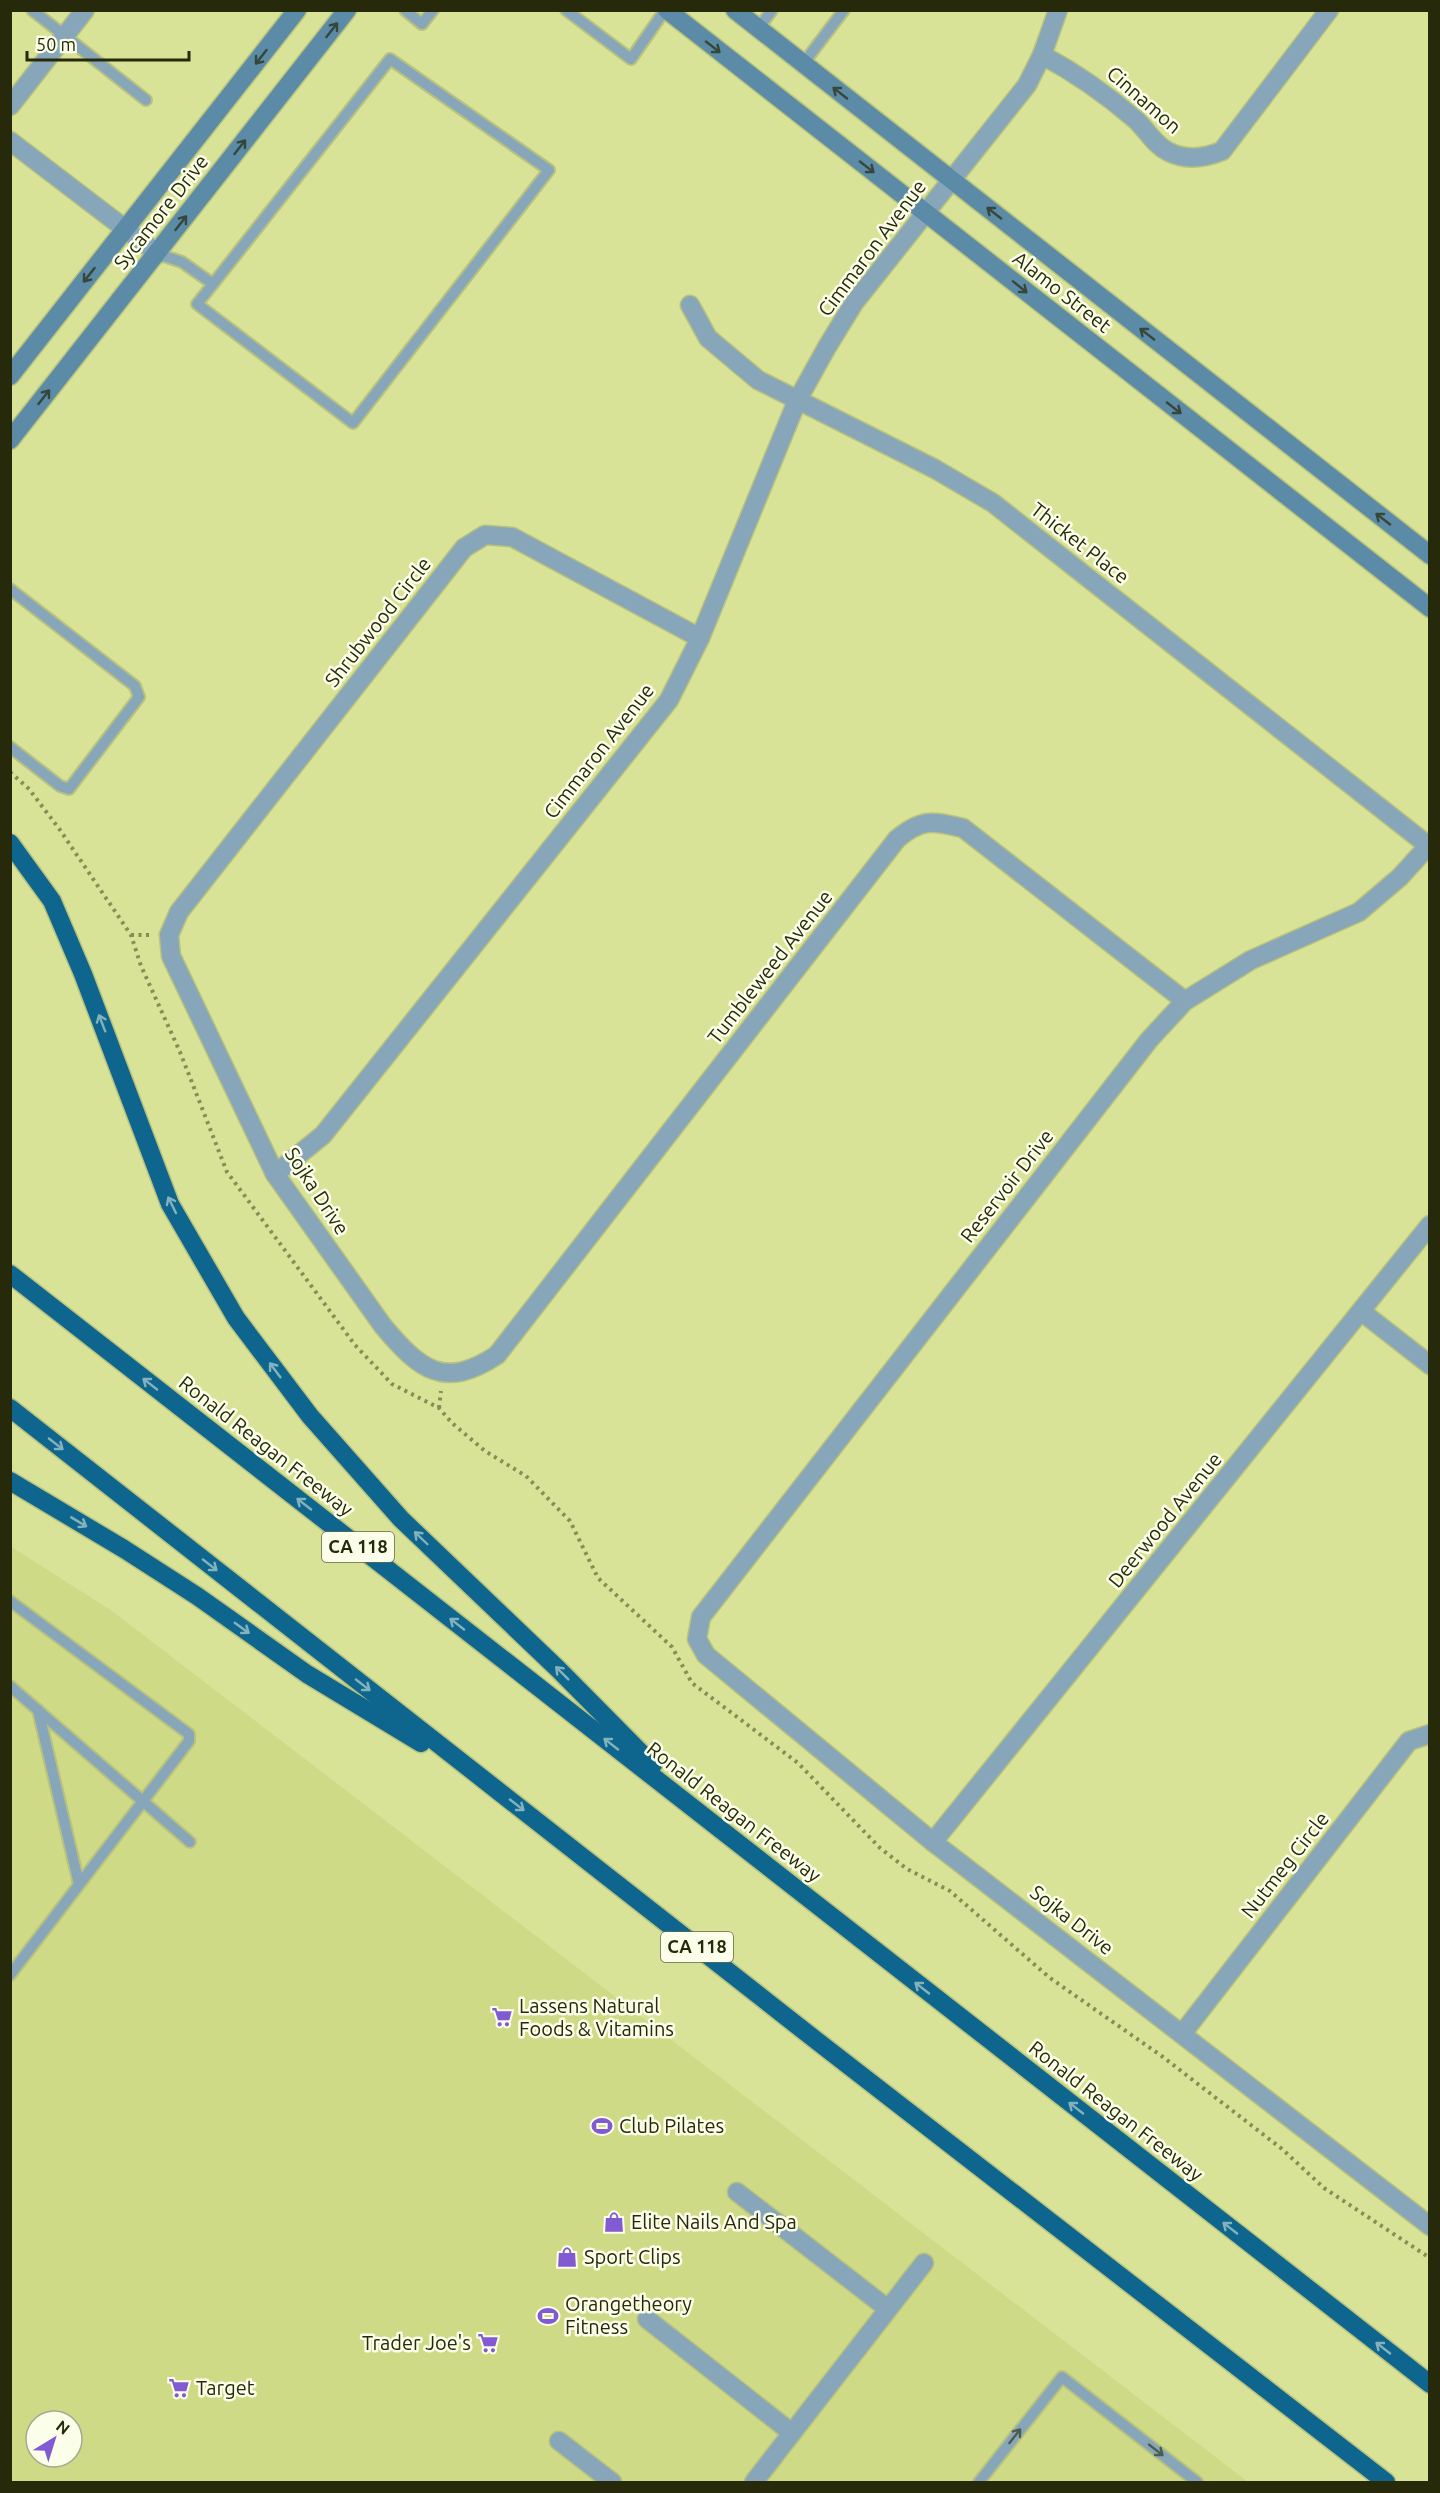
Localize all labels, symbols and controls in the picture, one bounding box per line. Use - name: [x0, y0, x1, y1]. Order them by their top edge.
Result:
- one-way arrow: [325, 22, 338, 38]
- scale bar: [27, 24, 189, 62]
- text: 50 m: [36, 34, 76, 54]
- one-way arrow: [705, 40, 721, 53]
- one-way arrow: [254, 48, 267, 64]
- street label: Cinnamon: [1103, 61, 1186, 138]
- one-way arrow: [833, 86, 849, 99]
- one-way arrow: [234, 139, 247, 155]
- street label: Sycamore Drive: [109, 150, 212, 273]
- one-way arrow: [859, 160, 875, 173]
- street label: Cimmaron Avenue: [813, 175, 930, 320]
- one-way arrow: [986, 207, 1002, 220]
- one-way arrow: [174, 216, 187, 232]
- street label: Alamo Street: [1009, 246, 1116, 337]
- one-way arrow: [83, 267, 96, 283]
- one-way arrow: [1012, 281, 1028, 294]
- one-way arrow: [1140, 327, 1156, 340]
- one-way arrow: [38, 389, 51, 405]
- one-way arrow: [1165, 401, 1181, 414]
- street label: Thicket Place: [1027, 497, 1134, 588]
- one-way arrow: [1376, 512, 1392, 525]
- street label: Shrubwood Circle: [320, 552, 435, 691]
- street label: Cimmaron Avenue: [539, 679, 658, 823]
- street label: Tumbleweed Avenue: [703, 885, 837, 1048]
- one-way arrow: [95, 1014, 106, 1033]
- street label: Reservoir Drive: [955, 1125, 1058, 1247]
- street label: Sojka Drive: [281, 1143, 354, 1239]
- one-way arrow: [165, 1196, 177, 1214]
- one-way arrow: [269, 1362, 281, 1378]
- street label: Ronald Reagan Freeway: [175, 1371, 358, 1521]
- one-way arrow: [142, 1377, 158, 1390]
- one-way arrow: [48, 1438, 64, 1451]
- street label: Deerwood Avenue: [1103, 1448, 1226, 1592]
- one-way arrow: [296, 1497, 312, 1510]
- one-way arrow: [70, 1516, 87, 1528]
- one-way arrow: [414, 1531, 429, 1545]
- road number: CA 118: [322, 1532, 394, 1562]
- one-way arrow: [201, 1558, 217, 1571]
- one-way arrow: [449, 1618, 465, 1631]
- one-way arrow: [234, 1622, 250, 1634]
- one-way arrow: [555, 1665, 569, 1680]
- one-way arrow: [355, 1679, 371, 1692]
- street label: Ronald Reagan Freeway: [643, 1737, 826, 1887]
- one-way arrow: [603, 1738, 619, 1751]
- one-way arrow: [509, 1798, 525, 1811]
- street label: Nutmeg Circle: [1236, 1807, 1333, 1922]
- street label: Sojka Drive: [1026, 1880, 1118, 1959]
- road number: CA 118: [661, 1932, 733, 1962]
- one-way arrow: [915, 1982, 931, 1995]
- place label: Lassens Natural Foods & Vitamins: [519, 1994, 674, 2040]
- supermarket icon: Lassens Natural Foods & Vitamins: [490, 2005, 514, 2029]
- street label: Ronald Reagan Freeway: [1025, 2036, 1208, 2186]
- one-way arrow: [1068, 2102, 1084, 2115]
- sports icon: Club Pilates: [590, 2114, 614, 2138]
- place label: Club Pilates: [619, 2114, 724, 2137]
- shop icon: Elite Nails And Spa: [602, 2210, 626, 2234]
- place label: Elite Nails And Spa: [631, 2210, 797, 2233]
- one-way arrow: [1222, 2222, 1238, 2235]
- shop icon: Sport Clips: [555, 2245, 579, 2269]
- place label: Sport Clips: [584, 2245, 681, 2268]
- place label: Orangetheory Fitness: [565, 2292, 692, 2338]
- sports icon: Orangetheory Fitness: [536, 2304, 560, 2328]
- place label: Trader Joe's: [362, 2331, 471, 2354]
- supermarket icon: Trader Joe's: [476, 2331, 500, 2355]
- one-way arrow: [1376, 2342, 1392, 2355]
- supermarket icon: Target: [167, 2376, 191, 2400]
- place label: Target: [196, 2376, 255, 2399]
- north arrow: [24, 2409, 84, 2469]
- text: N: [53, 2416, 73, 2438]
- one-way arrow: [1009, 2429, 1022, 2445]
- one-way arrow: [1147, 2444, 1163, 2457]

